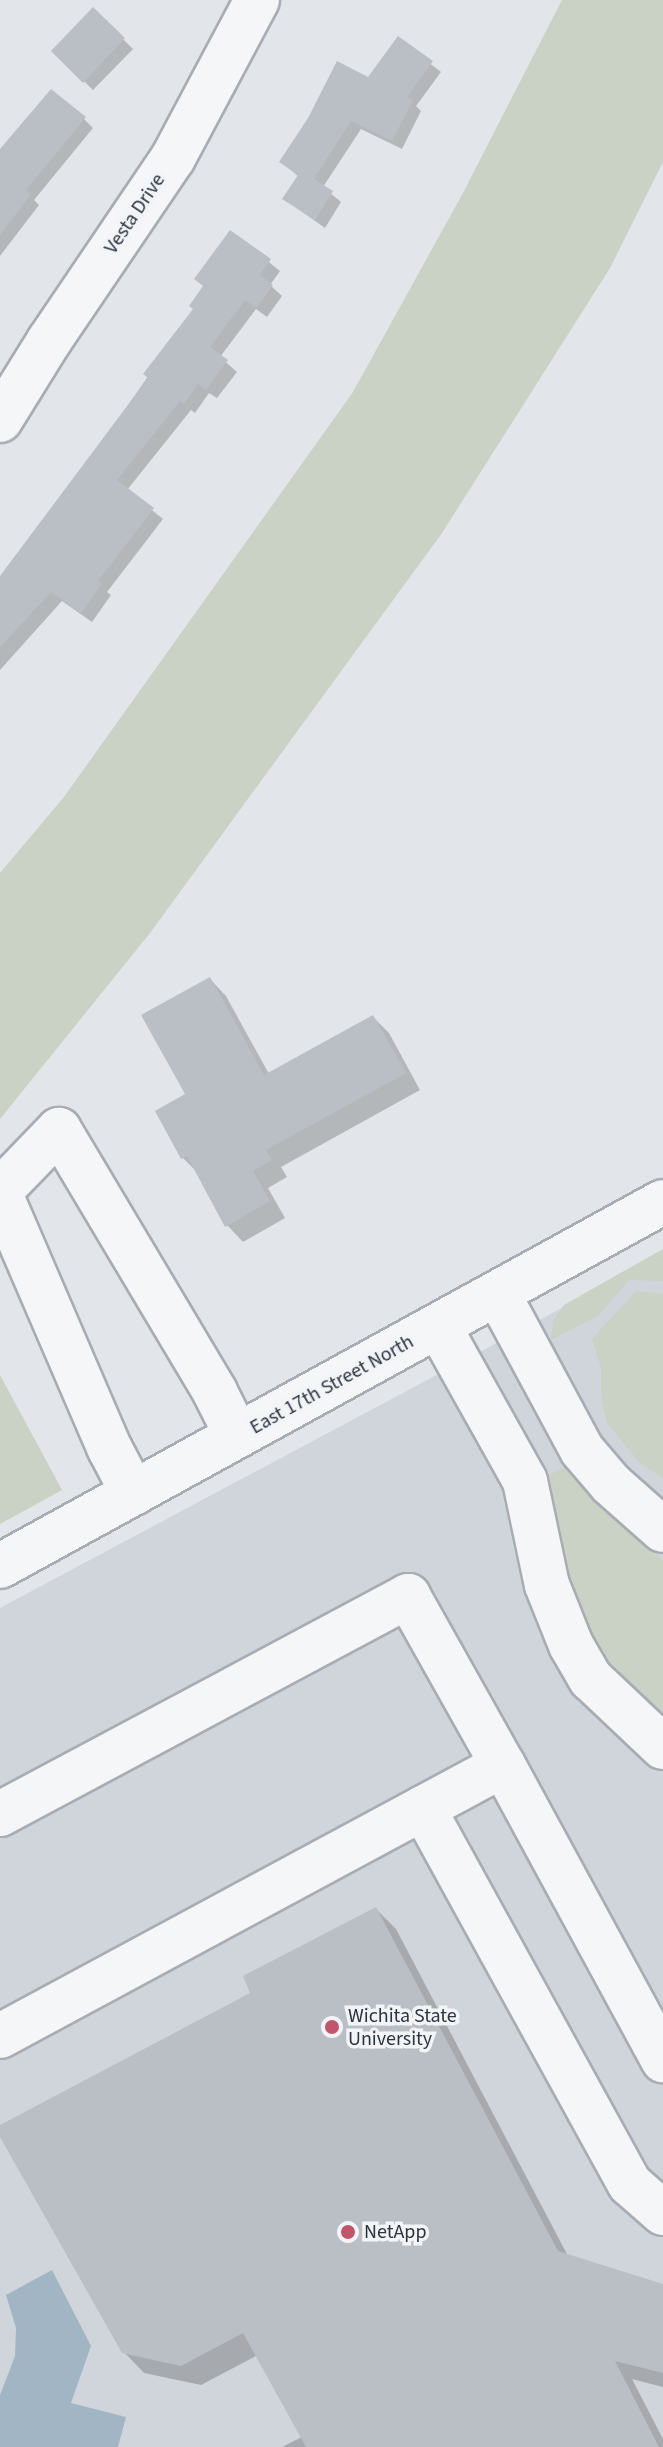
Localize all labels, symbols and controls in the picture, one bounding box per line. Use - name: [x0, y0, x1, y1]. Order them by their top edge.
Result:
- street label: Vesta Drive: [99, 169, 171, 259]
- street label: East 17th Street North: [246, 1330, 418, 1440]
- place label: Wichita State University: [348, 2004, 457, 2051]
- marker: Wichita State University: [323, 2018, 341, 2036]
- place label: NetApp: [364, 2220, 426, 2244]
- marker: NetApp: [339, 2223, 357, 2241]

